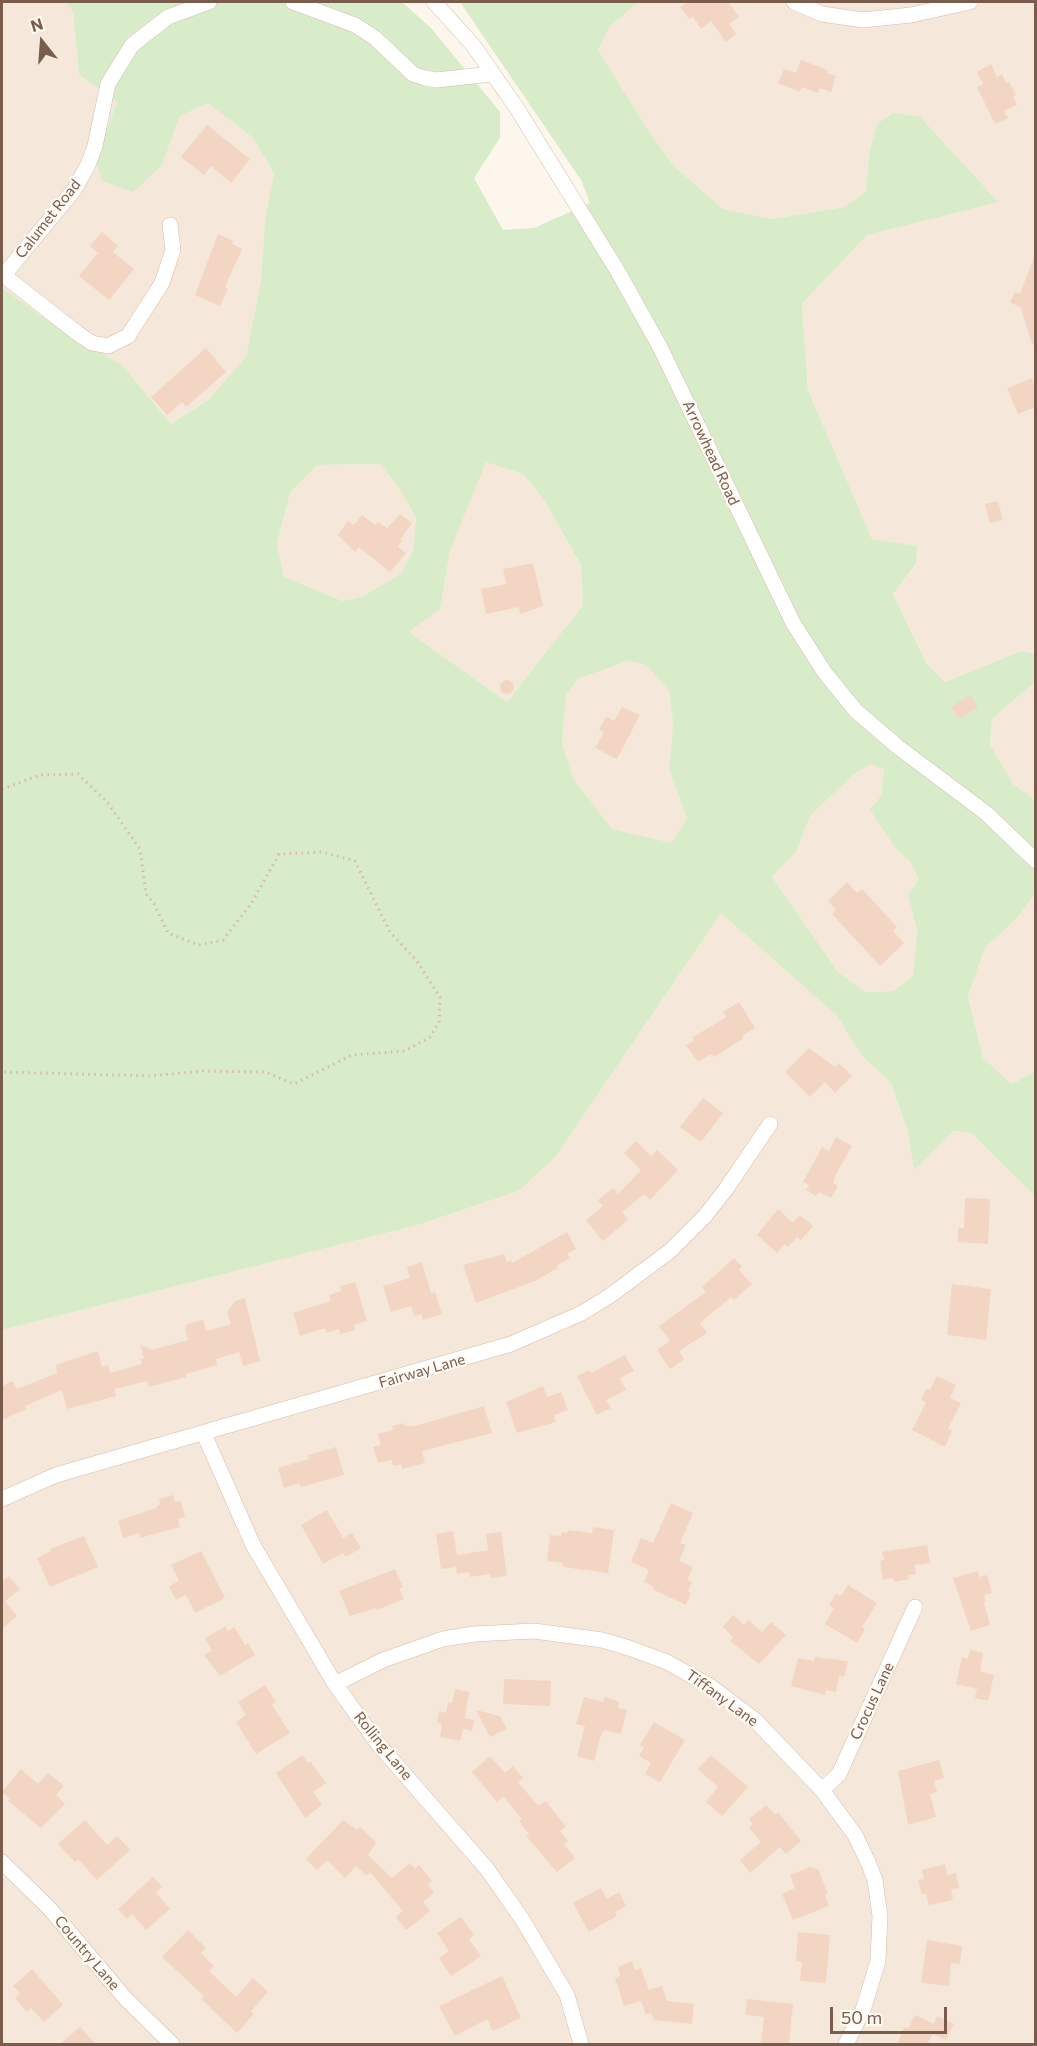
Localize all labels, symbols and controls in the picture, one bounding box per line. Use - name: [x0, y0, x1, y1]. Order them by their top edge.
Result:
- north arrow: [12, 12, 72, 72]
- text: N: [28, 13, 45, 35]
- street label: Calumet Road: [12, 176, 84, 262]
- street label: Arrowhead Road: [679, 398, 743, 508]
- street label: Fairway Lane: [377, 1350, 467, 1392]
- street label: Crocus Lane: [846, 1659, 898, 1743]
- street label: Tiffany Lane: [682, 1666, 762, 1730]
- street label: Rolling Lane: [350, 1708, 416, 1784]
- street label: Country Lane: [51, 1912, 123, 1994]
- scale bar: [833, 1995, 950, 2033]
- text: 50 m: [841, 2006, 882, 2028]

